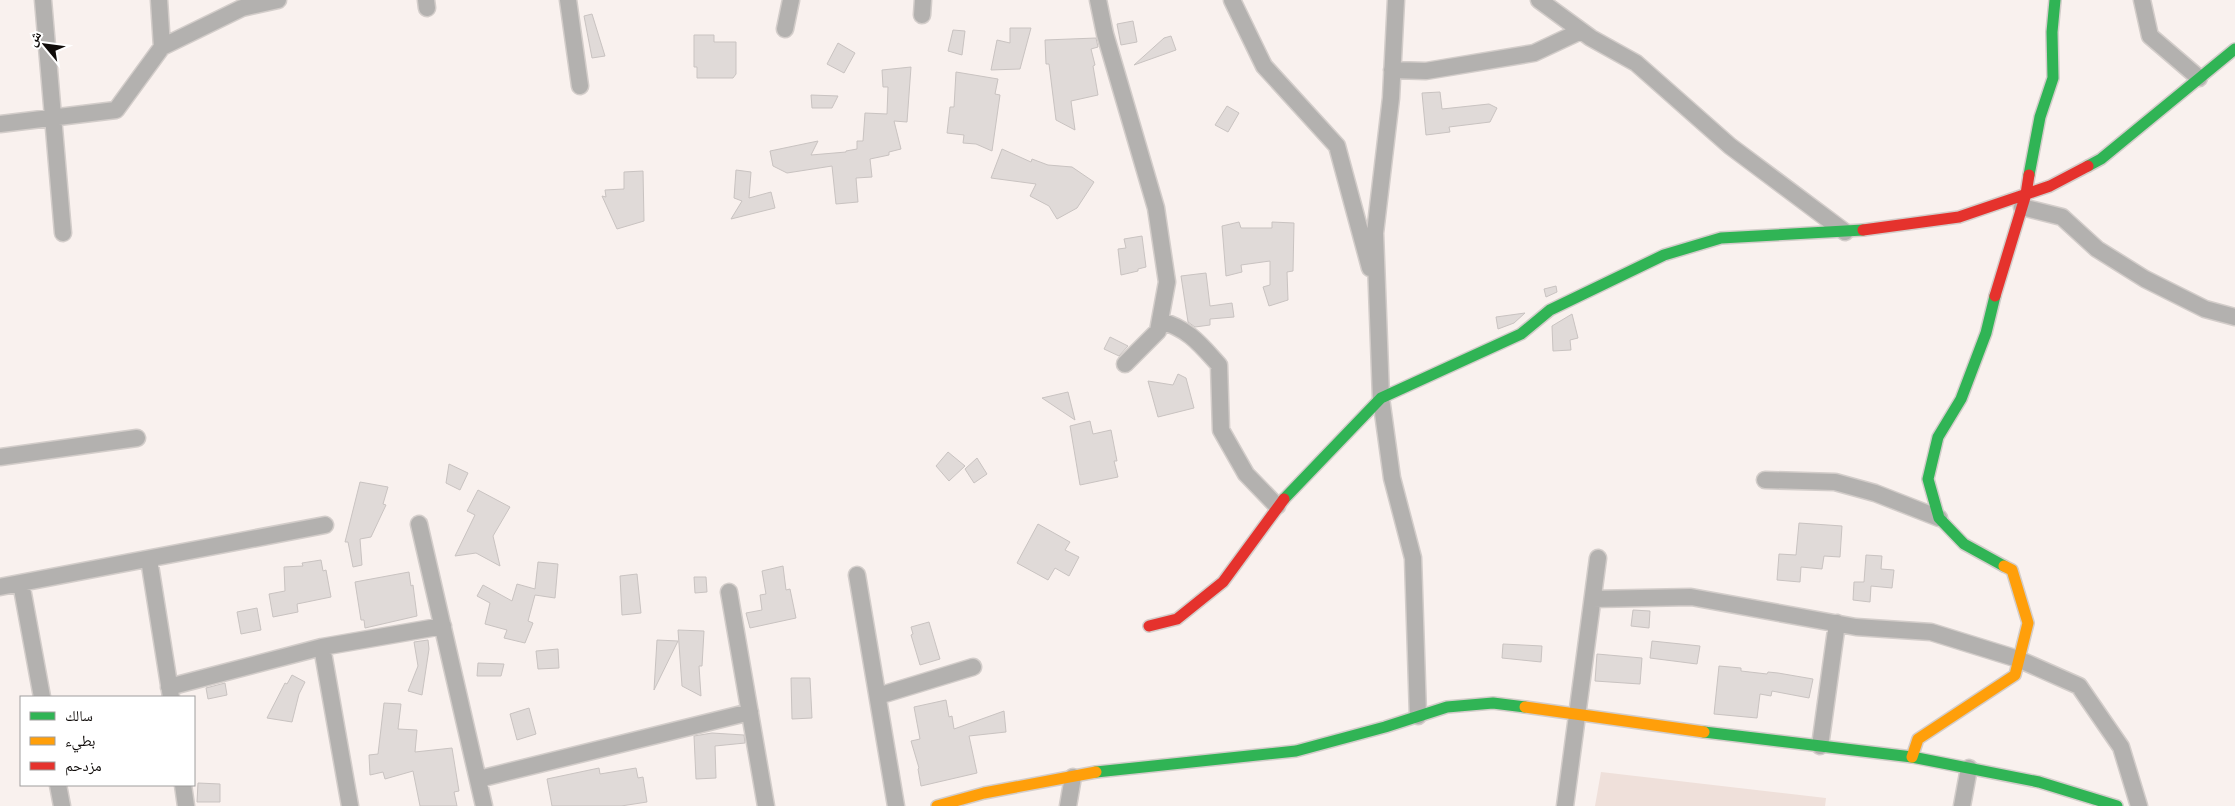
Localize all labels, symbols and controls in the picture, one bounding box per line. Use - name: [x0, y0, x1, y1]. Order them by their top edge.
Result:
- north arrow: [20, 20, 70, 70]
- text: ش: [22, 28, 45, 50]
- legend: [20, 696, 195, 786]
- text: سالك: [65, 706, 93, 725]
- text: بطيء: [65, 731, 95, 753]
- text: مزدحم: [65, 756, 102, 776]

